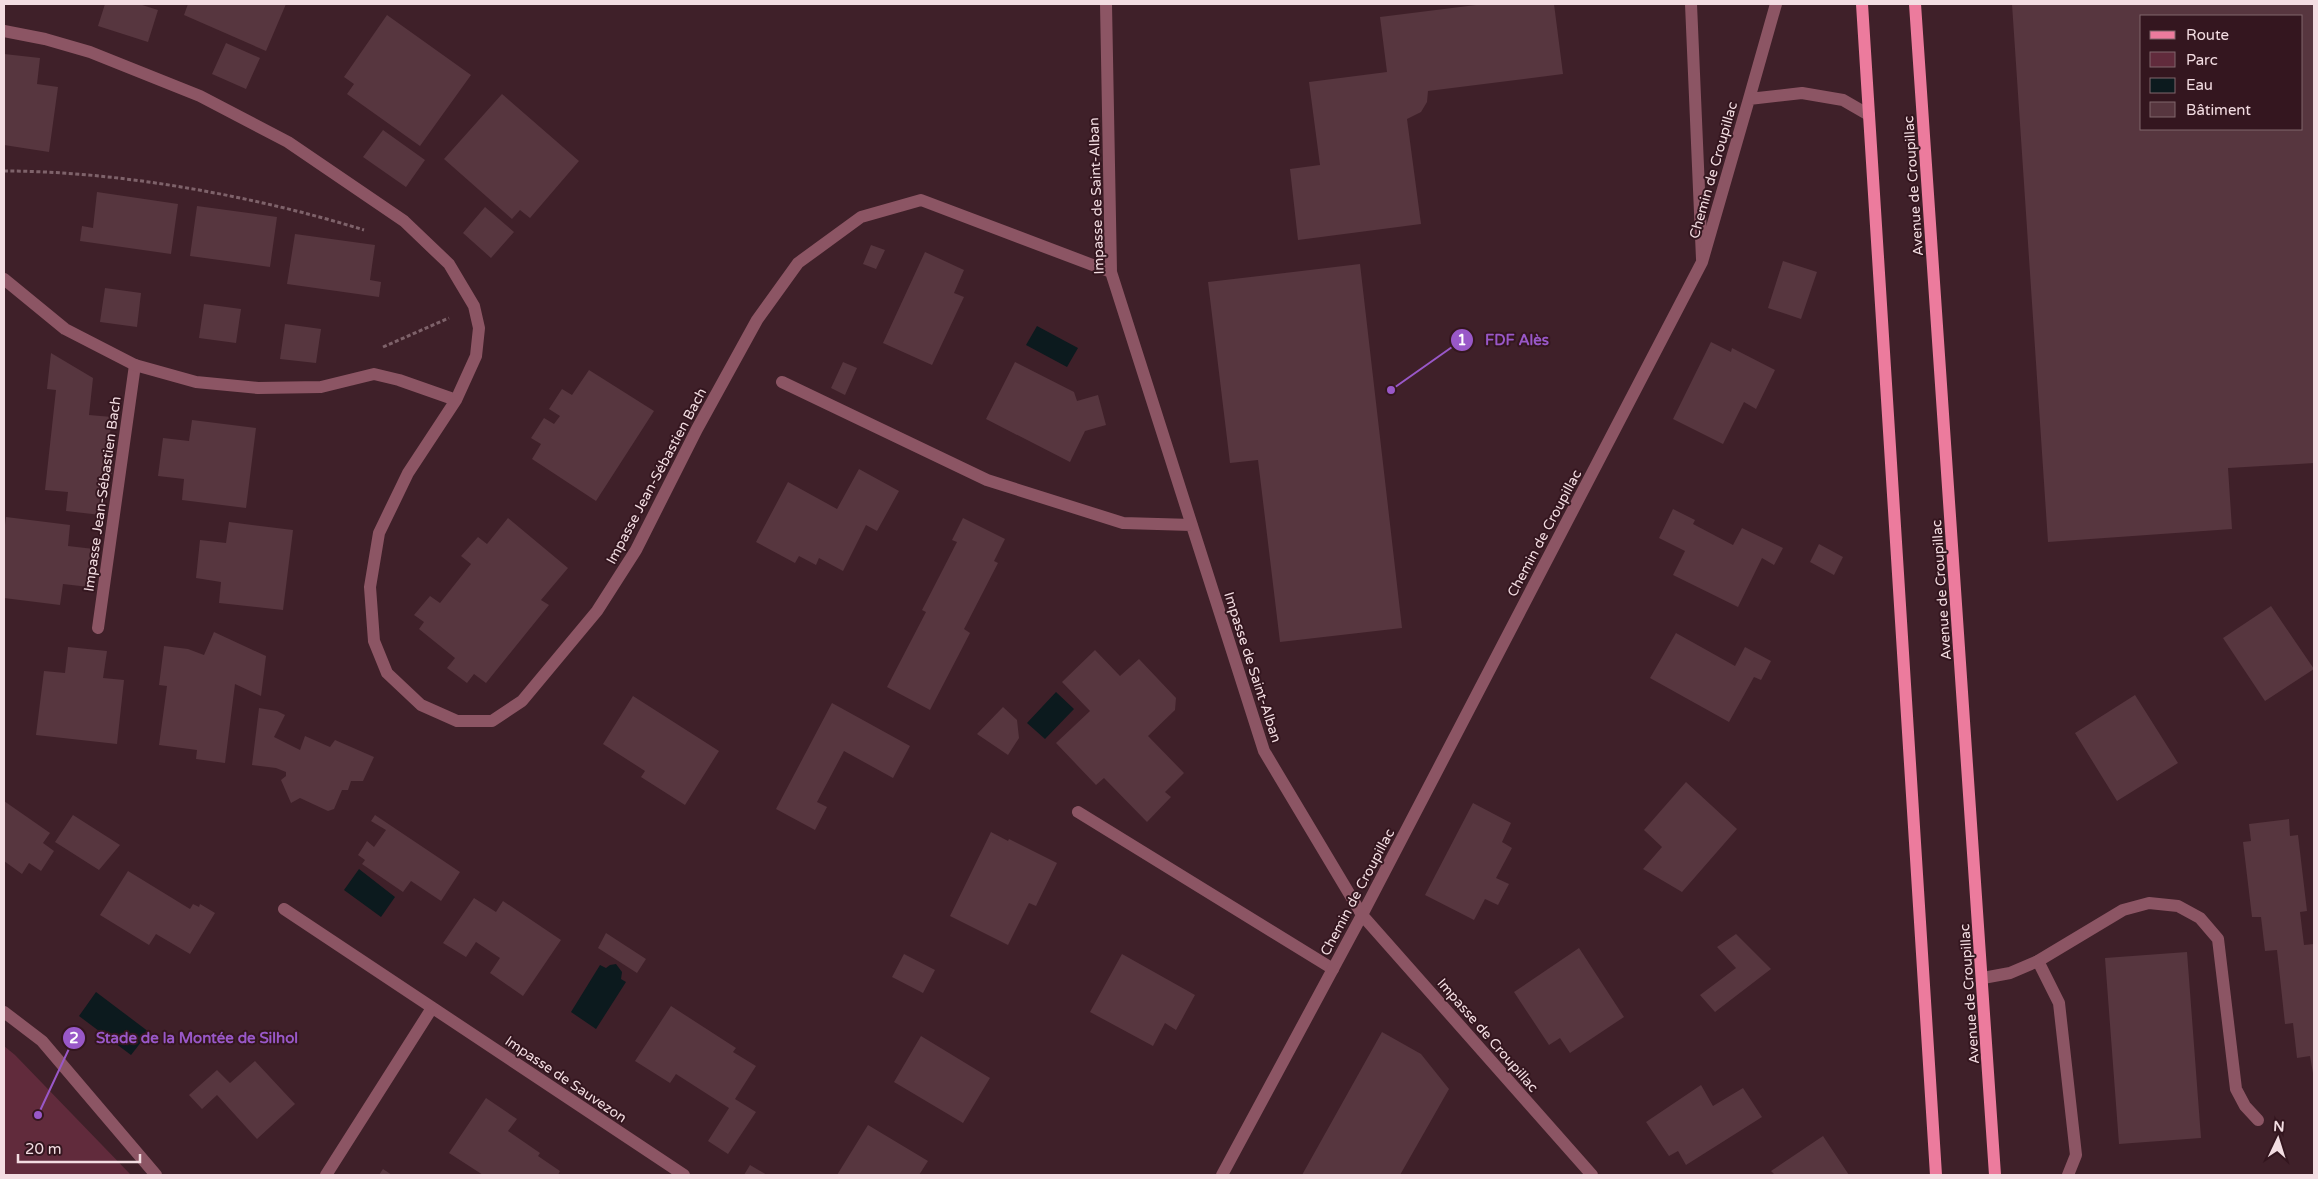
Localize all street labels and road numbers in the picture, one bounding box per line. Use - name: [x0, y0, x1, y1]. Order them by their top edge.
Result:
- street label: Chemin de Croupillac: [1686, 100, 1741, 241]
- street label: Avenue de Croupillac: [1900, 115, 1927, 257]
- street label: Impasse de Saint-Alban: [1085, 117, 1108, 275]
- street label: Impasse Jean-Sébastien Bach: [603, 385, 710, 567]
- street label: Impasse Jean-Sébastien Bach: [80, 395, 125, 593]
- street label: Chemin de Croupillac: [1504, 467, 1585, 600]
- street label: Avenue de Croupillac: [1928, 519, 1955, 661]
- street label: Impasse de Saint-Alban: [1220, 590, 1285, 744]
- street label: Chemin de Croupillac: [1317, 826, 1398, 959]
- street label: Avenue de Croupillac: [1956, 923, 1983, 1065]
- street label: Impasse de Croupillac: [1434, 975, 1542, 1096]
- street label: Impasse de Sauvezon: [502, 1032, 630, 1126]

